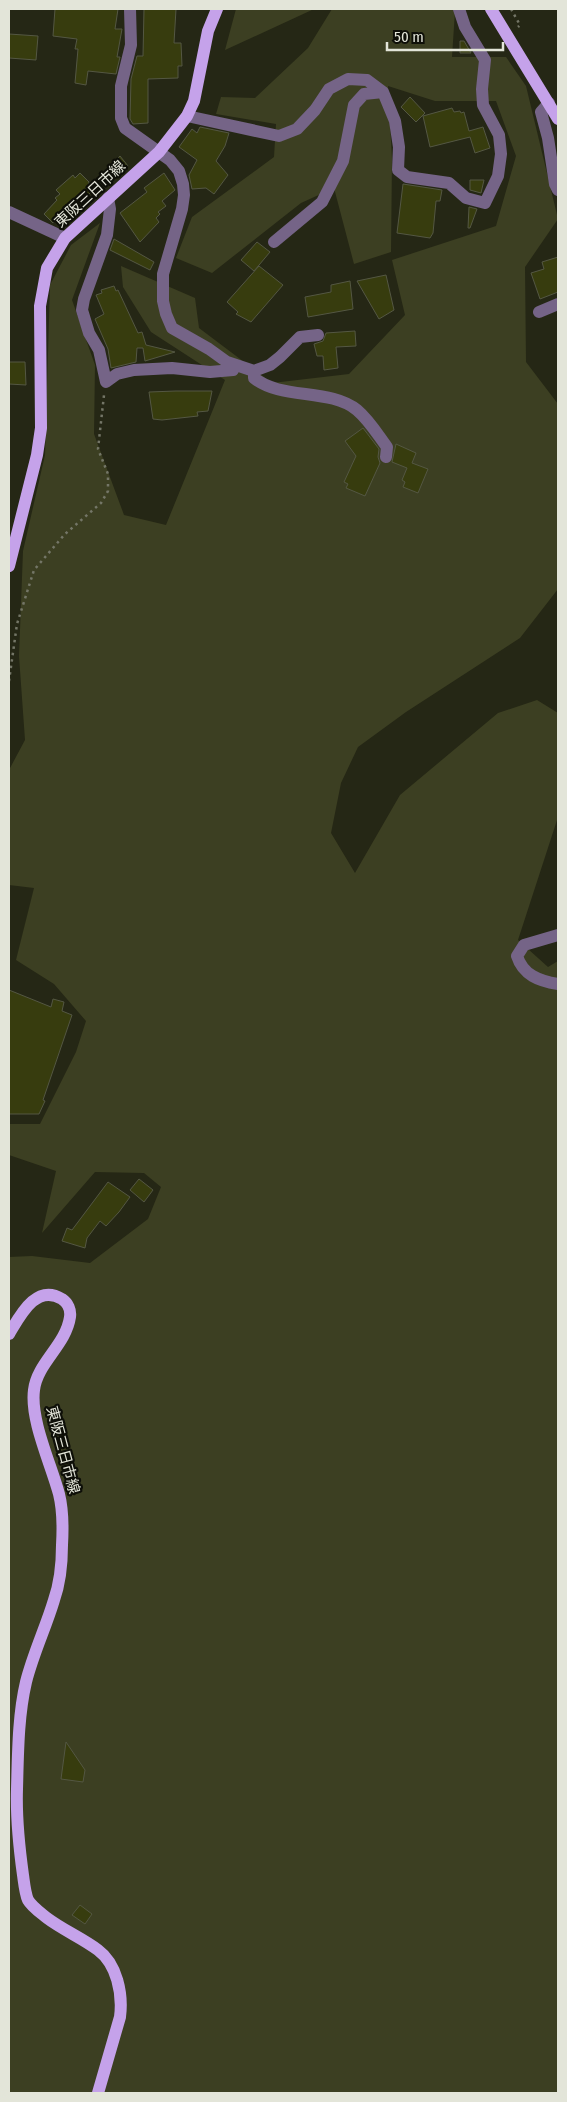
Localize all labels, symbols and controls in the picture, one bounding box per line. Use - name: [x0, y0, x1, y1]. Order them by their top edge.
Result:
- scale bar: [387, 20, 503, 52]
- text: 50 m: [394, 28, 424, 46]
- street label: 東阪三日市線: [51, 157, 129, 231]
- street label: 東阪三日市線: [43, 1404, 83, 1496]

